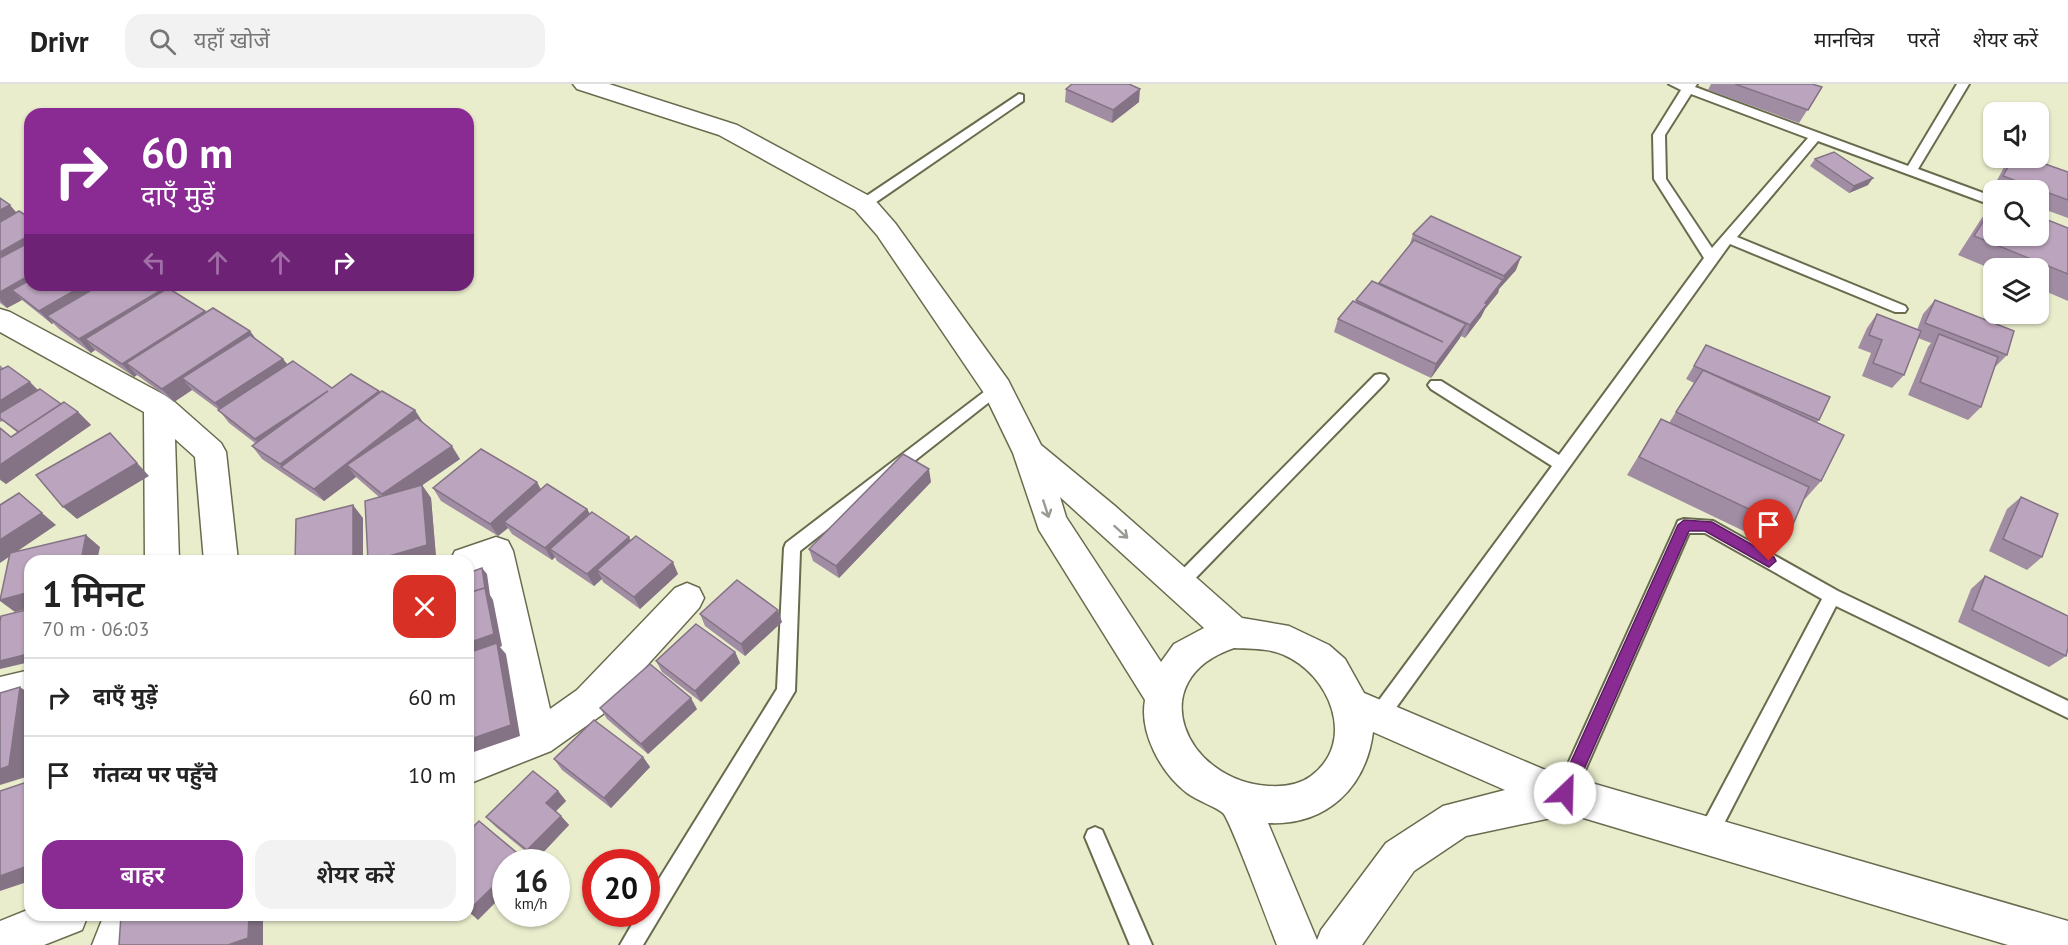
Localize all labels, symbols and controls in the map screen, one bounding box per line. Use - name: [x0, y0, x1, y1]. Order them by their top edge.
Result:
- search box: [125, 14, 545, 68]
- text: Drivr: [30, 23, 89, 60]
- icon: search: [146, 25, 179, 58]
- text: यहाँ खोजें: [194, 26, 270, 54]
- text: मानचित्र: [1814, 26, 1874, 53]
- text: परतें: [1907, 26, 1940, 53]
- text: शेयर करें: [1973, 26, 2038, 53]
- map controls: [1983, 102, 2049, 324]
- button: sound: [1983, 102, 2049, 168]
- text: 60 m: [141, 125, 233, 180]
- icon: right: [42, 132, 120, 210]
- text: दाएँ मुड़ें: [141, 178, 215, 212]
- button: search: [1983, 180, 2049, 246]
- icon: left: [138, 246, 171, 279]
- icon: ahead: [201, 246, 234, 279]
- icon: ahead: [264, 246, 297, 279]
- icon: right: [327, 246, 360, 279]
- button: layers: [1983, 258, 2049, 324]
- one-way arrow: [1042, 499, 1053, 518]
- pin: [1743, 499, 1794, 561]
- icon: arrive: [1752, 508, 1785, 541]
- one-way arrow: [1113, 525, 1128, 539]
- text: 1 मिनट: [42, 570, 145, 617]
- button: close: [393, 575, 456, 638]
- text: 70 m · 06:03: [42, 616, 149, 642]
- icon: right: [42, 681, 75, 714]
- text: दाएँ मुड़ें: [93, 682, 158, 710]
- text: 60 m: [408, 683, 456, 711]
- icon: arrive: [42, 759, 75, 792]
- text: गंतव्य पर पहुँचे: [93, 760, 217, 788]
- text: 10 m: [408, 761, 456, 789]
- position arrow: [1533, 761, 1597, 825]
- button: बाहर: [42, 840, 243, 909]
- button: शेयर करें: [255, 840, 456, 909]
- speed limit sign: 20: [582, 849, 660, 927]
- text: 16: [514, 861, 548, 900]
- text: km/h: [515, 894, 547, 913]

